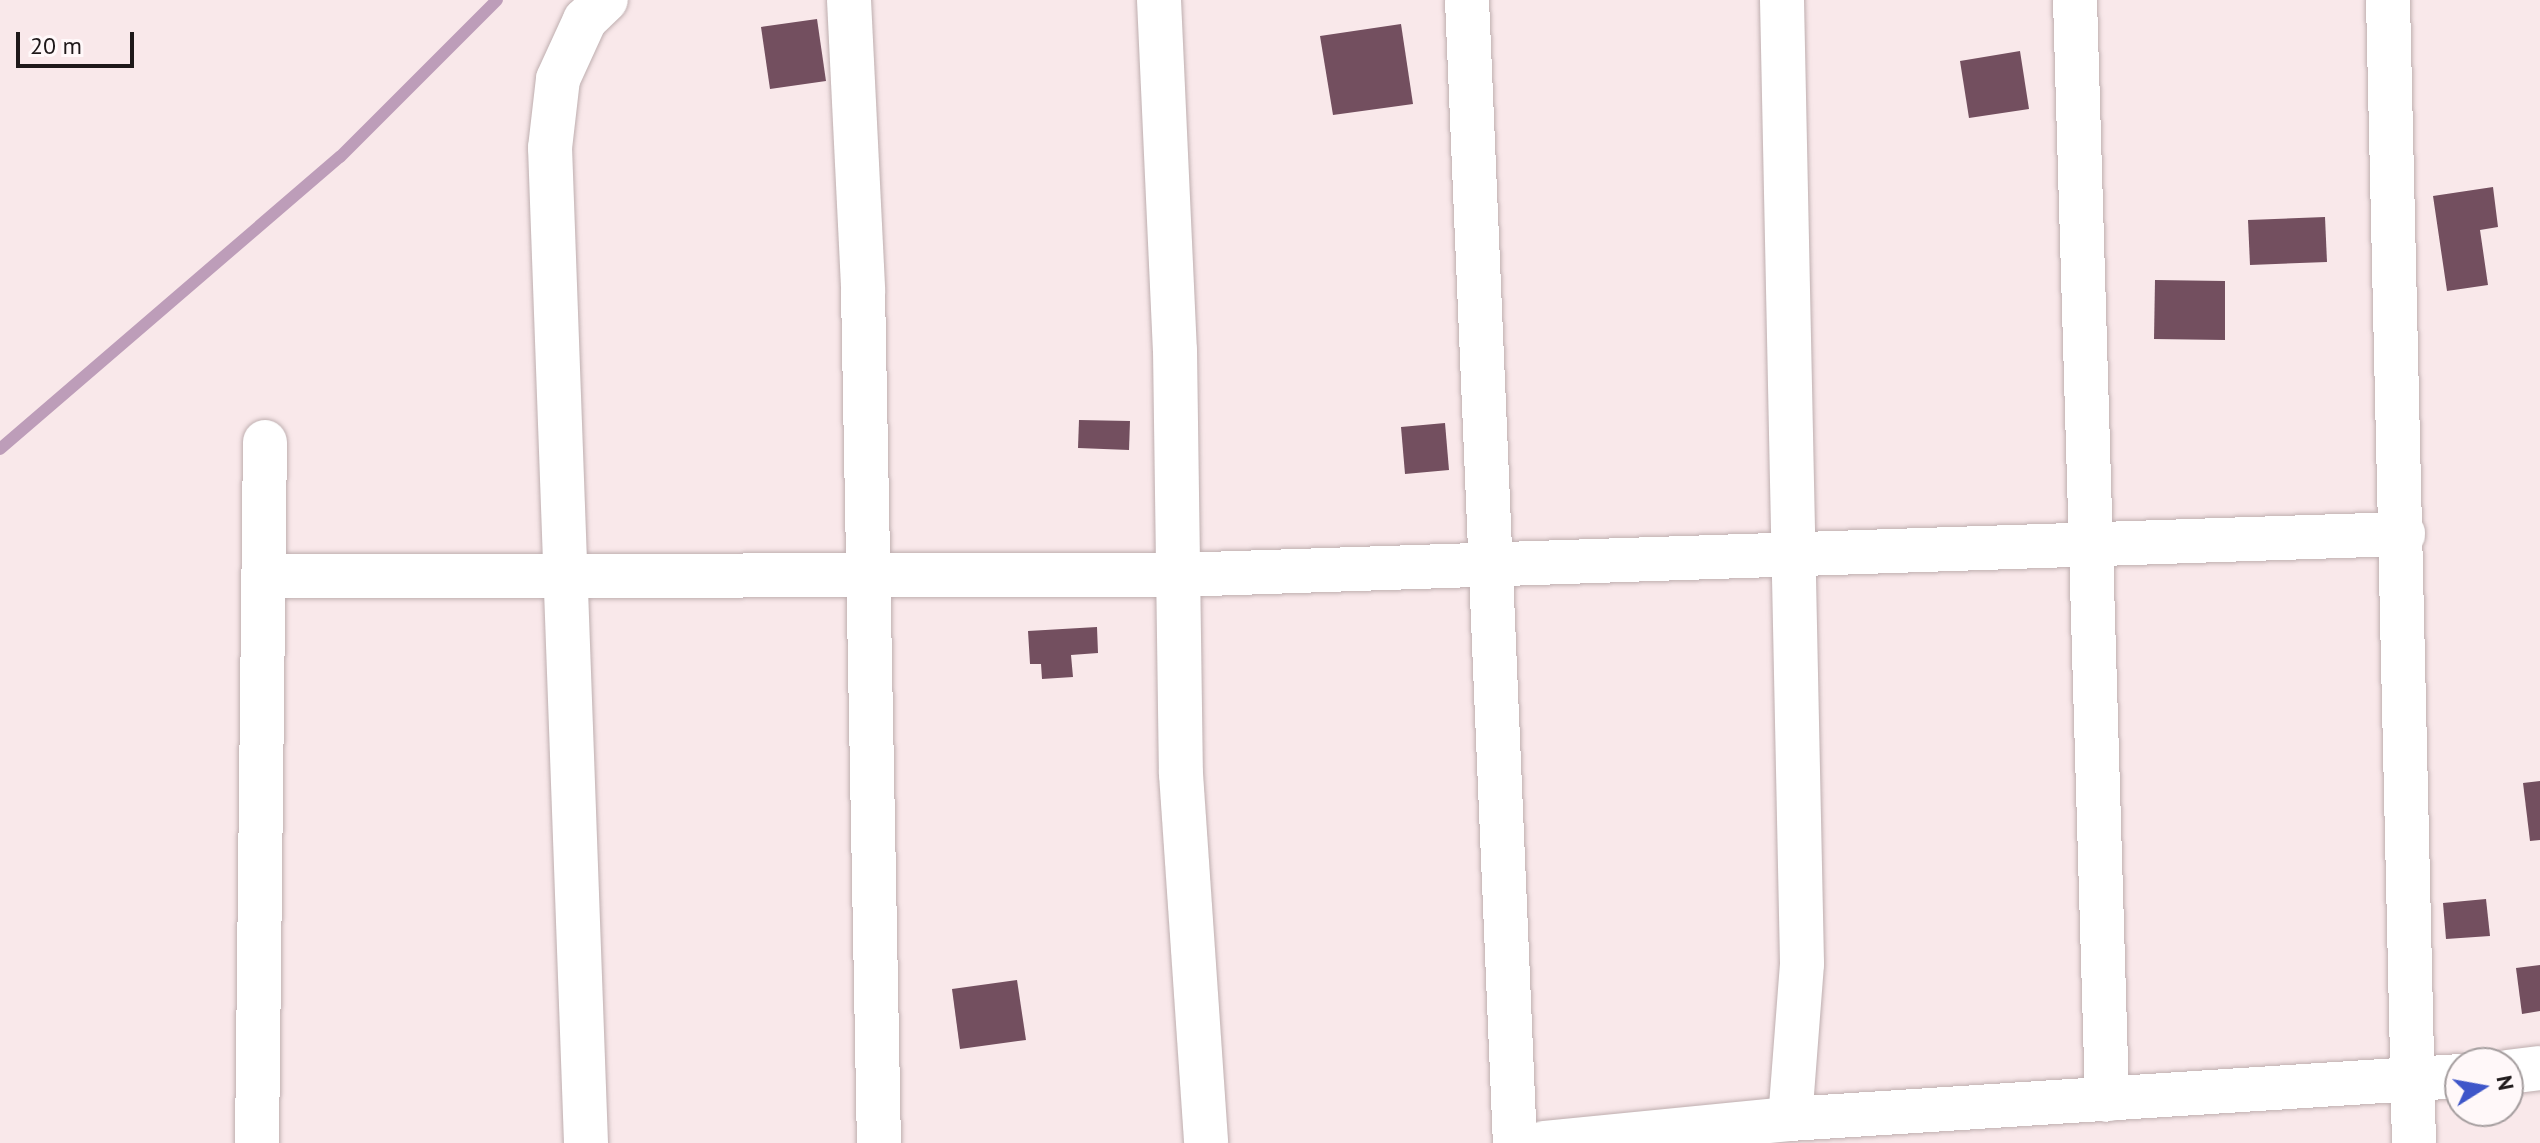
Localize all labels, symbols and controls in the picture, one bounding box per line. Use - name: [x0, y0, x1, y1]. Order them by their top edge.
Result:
- scale bar: [20, 16, 138, 66]
- text: 20 m: [30, 30, 82, 61]
- north arrow: [2444, 1047, 2524, 1127]
- text: N: [2490, 1073, 2521, 1093]

